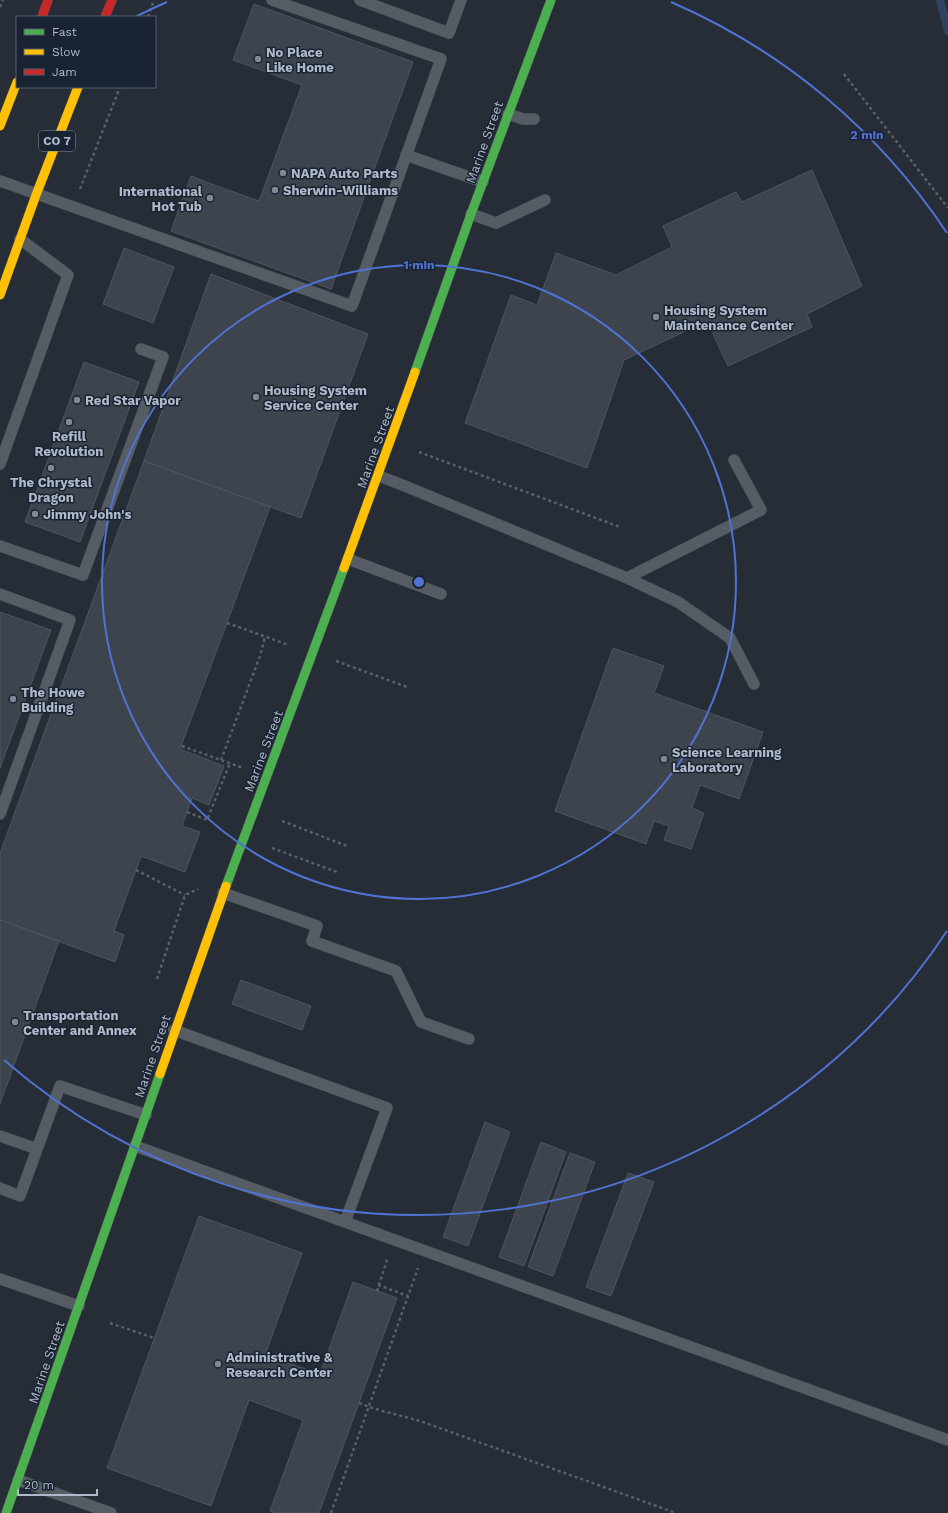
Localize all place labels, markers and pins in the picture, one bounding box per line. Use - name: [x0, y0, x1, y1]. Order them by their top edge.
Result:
- place label: No Place Like Home: [266, 45, 334, 75]
- marker: No Place Like Home: [253, 54, 263, 64]
- place label: NAPA Auto Parts: [291, 166, 398, 181]
- marker: NAPA Auto Parts: [278, 168, 288, 178]
- place label: Sherwin-Williams: [283, 183, 398, 198]
- place label: International Hot Tub: [119, 184, 203, 214]
- marker: Sherwin-Williams: [270, 185, 280, 195]
- marker: International Hot Tub: [205, 193, 215, 203]
- place label: Housing System Maintenance Center: [664, 303, 794, 333]
- marker: Housing System Maintenance Center: [651, 312, 661, 322]
- place label: Housing System Service Center: [264, 383, 367, 413]
- marker: Housing System Service Center: [251, 392, 261, 402]
- place label: Red Star Vapor: [85, 393, 181, 408]
- marker: Red Star Vapor: [72, 395, 82, 405]
- marker: Refill Revolution: [64, 417, 74, 427]
- place label: Refill Revolution: [35, 429, 103, 459]
- marker: The Chrystal Dragon: [46, 463, 56, 473]
- place label: The Chrystal Dragon: [10, 475, 93, 505]
- place label: Jimmy John's: [43, 507, 131, 522]
- marker: Jimmy John's: [30, 509, 40, 519]
- centre of rings: [412, 575, 426, 589]
- place label: The Howe Building: [21, 685, 85, 715]
- marker: The Howe Building: [8, 694, 18, 704]
- place label: Science Learning Laboratory: [672, 745, 782, 775]
- marker: Science Learning Laboratory: [659, 754, 669, 764]
- place label: Transportation Center and Annex: [23, 1008, 137, 1038]
- marker: Transportation Center and Annex: [10, 1017, 20, 1027]
- place label: Administrative & Research Center: [226, 1350, 333, 1380]
- marker: Administrative & Research Center: [213, 1359, 223, 1369]

